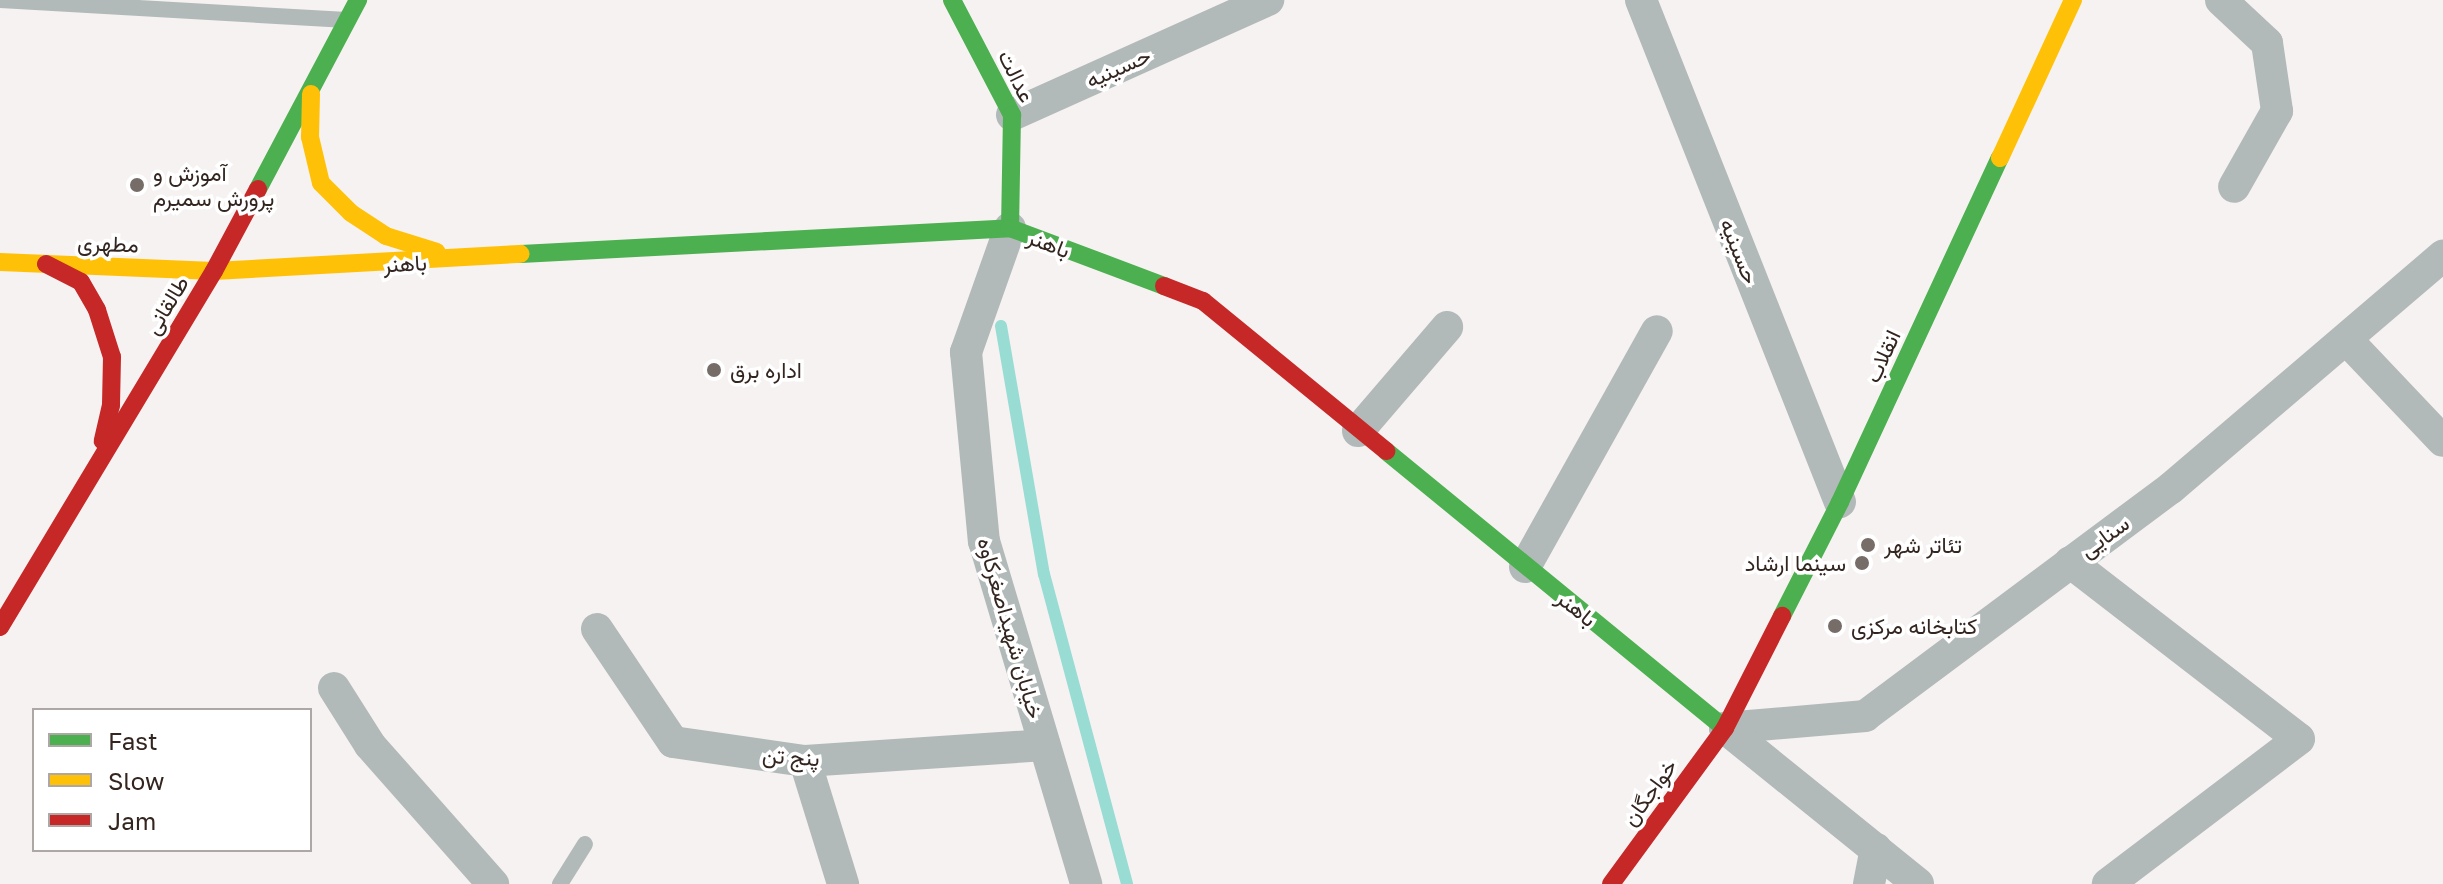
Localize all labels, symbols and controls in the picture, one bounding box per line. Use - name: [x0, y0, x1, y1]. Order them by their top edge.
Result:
- street label: حسینیه: [1082, 41, 1154, 93]
- street label: عدالت: [993, 45, 1041, 107]
- place label: آموزش و پرورش سمیرم: [153, 159, 274, 210]
- marker: آموزش و پرورش سمیرم: [128, 176, 146, 194]
- street label: حسینیه: [1715, 214, 1765, 288]
- street label: باهنر: [1024, 223, 1074, 263]
- street label: مطهری: [77, 229, 139, 257]
- street label: باهنر: [383, 249, 427, 277]
- street label: طالقانی: [138, 271, 194, 339]
- street label: انقلاب: [1858, 326, 1906, 386]
- place label: اداره برق: [730, 357, 802, 383]
- marker: اداره برق: [705, 361, 723, 379]
- street label: سنایی: [2074, 509, 2134, 563]
- place label: تئاتر شهر: [1884, 532, 1962, 558]
- street label: خیابان شهیداصغرکاوه: [973, 534, 1049, 722]
- marker: تئاتر شهر: [1859, 536, 1877, 554]
- place label: سینما ارشاد: [1745, 550, 1846, 576]
- marker: سینما ارشاد: [1853, 554, 1871, 572]
- street label: باهنر: [1552, 584, 1602, 632]
- place label: کتابخانه مرکزی: [1851, 613, 1977, 639]
- marker: کتابخانه مرکزی: [1826, 617, 1844, 635]
- legend: [32, 708, 312, 852]
- text: Fast: [108, 726, 158, 755]
- street label: پنج تن: [761, 741, 821, 771]
- street label: خواجگان: [1616, 753, 1682, 831]
- text: Slow: [108, 766, 164, 795]
- text: Jam: [108, 806, 156, 835]

